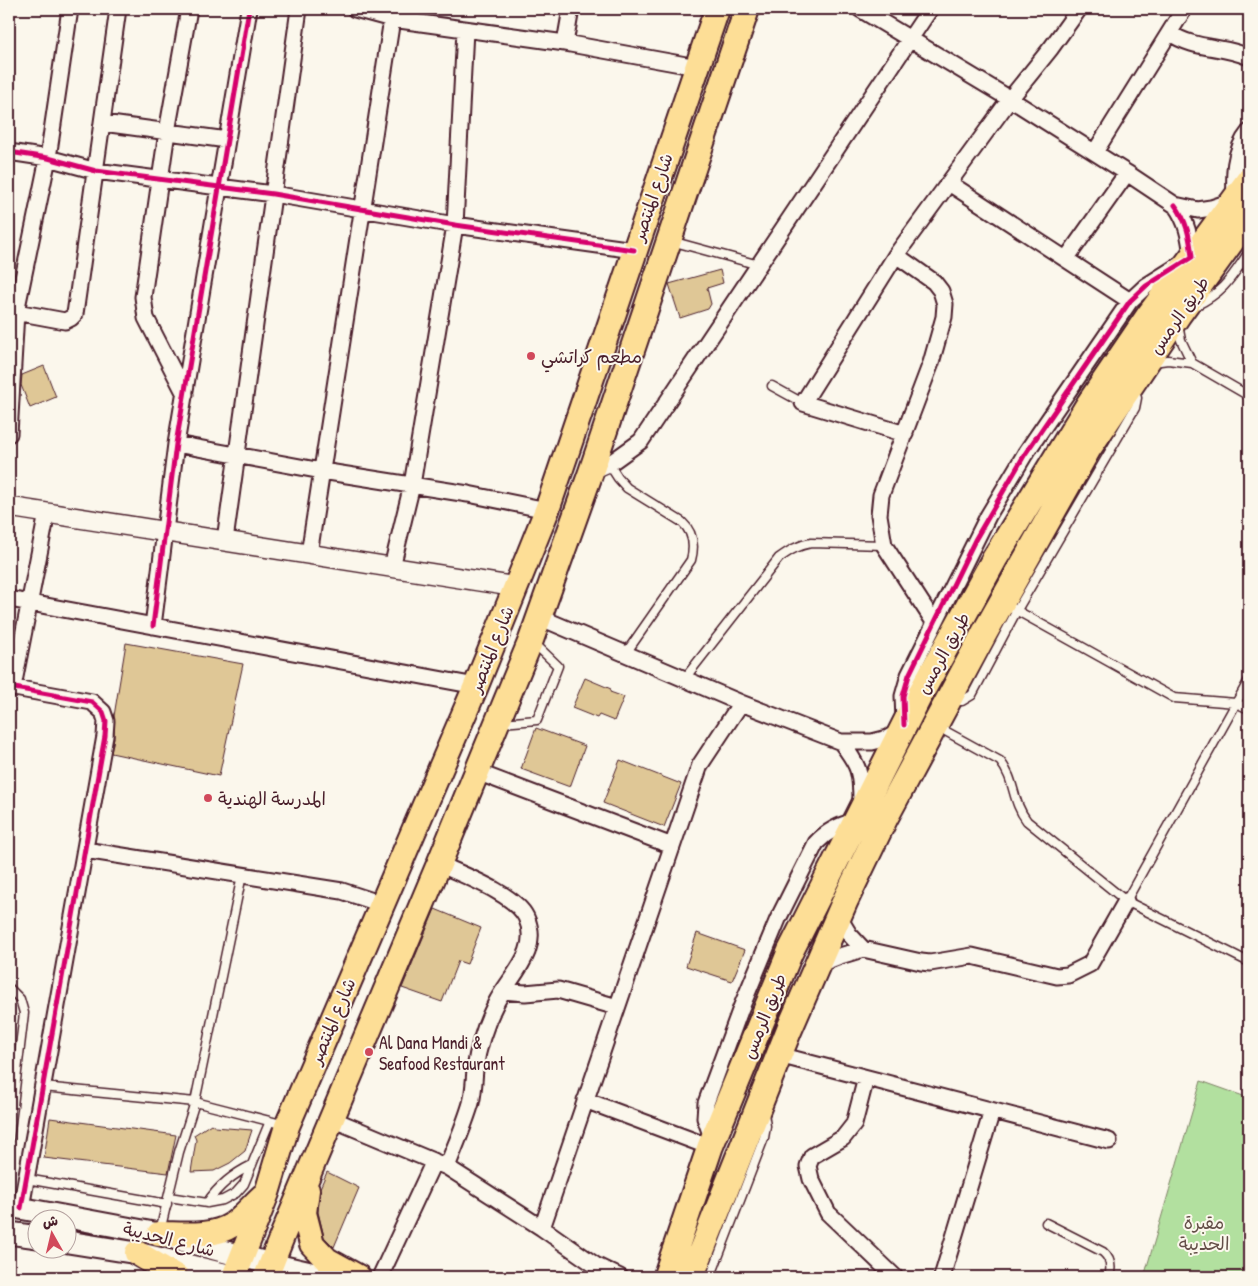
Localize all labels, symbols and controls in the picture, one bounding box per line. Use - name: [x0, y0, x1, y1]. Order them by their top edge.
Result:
- street label: شارع المنتصر: [625, 150, 679, 246]
- street label: طريق الرمس: [1143, 271, 1215, 359]
- place label: مطعم كراتشي: [541, 344, 642, 373]
- marker: مطعم كراتشي: [525, 350, 537, 362]
- street label: شارع المنتصر: [462, 602, 520, 698]
- street label: طريق الرمس: [910, 608, 976, 698]
- place label: المدرسة الهندية: [218, 786, 326, 811]
- marker: المدرسة الهندية: [202, 792, 214, 804]
- street label: طريق الرمس: [736, 970, 792, 1062]
- street label: شارع المنتصر: [302, 974, 361, 1070]
- place label: Al Dana Mandi & Seafood Restaurant: [379, 1030, 505, 1076]
- marker: Al Dana Mandi & Seafood Restaurant: [363, 1046, 375, 1058]
- north arrow: [28, 1208, 78, 1258]
- text: ش: [41, 1210, 59, 1231]
- park label: مقبرة الحديبة: [1179, 1210, 1229, 1256]
- street label: شارع الحديبة: [121, 1216, 217, 1262]

